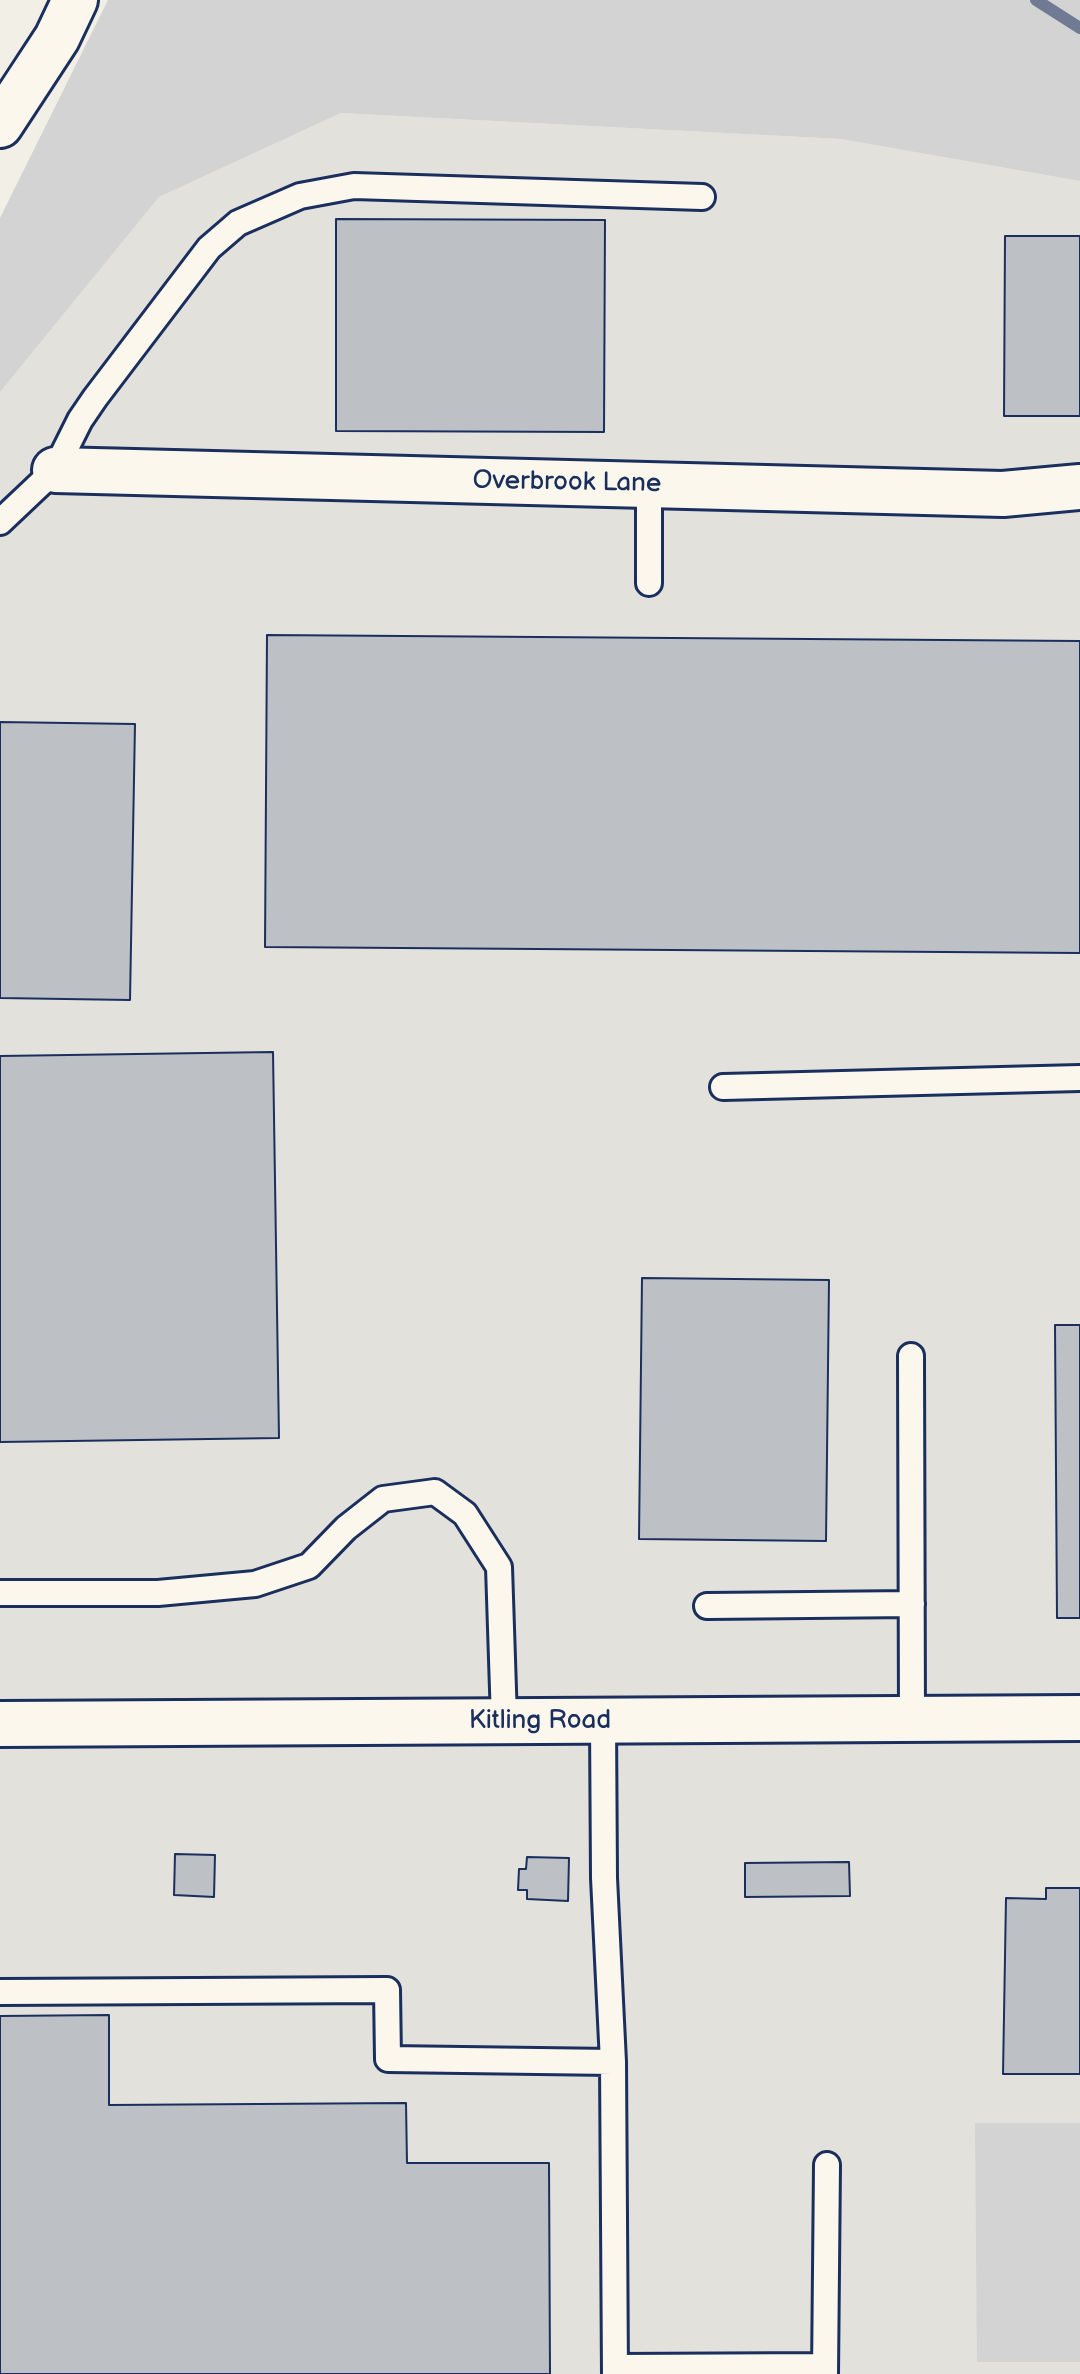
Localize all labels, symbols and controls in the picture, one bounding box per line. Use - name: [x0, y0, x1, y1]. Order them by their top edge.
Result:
- street label: Overbrook Lane: [472, 466, 662, 500]
- street label: Kitling Road: [469, 1705, 611, 1737]

